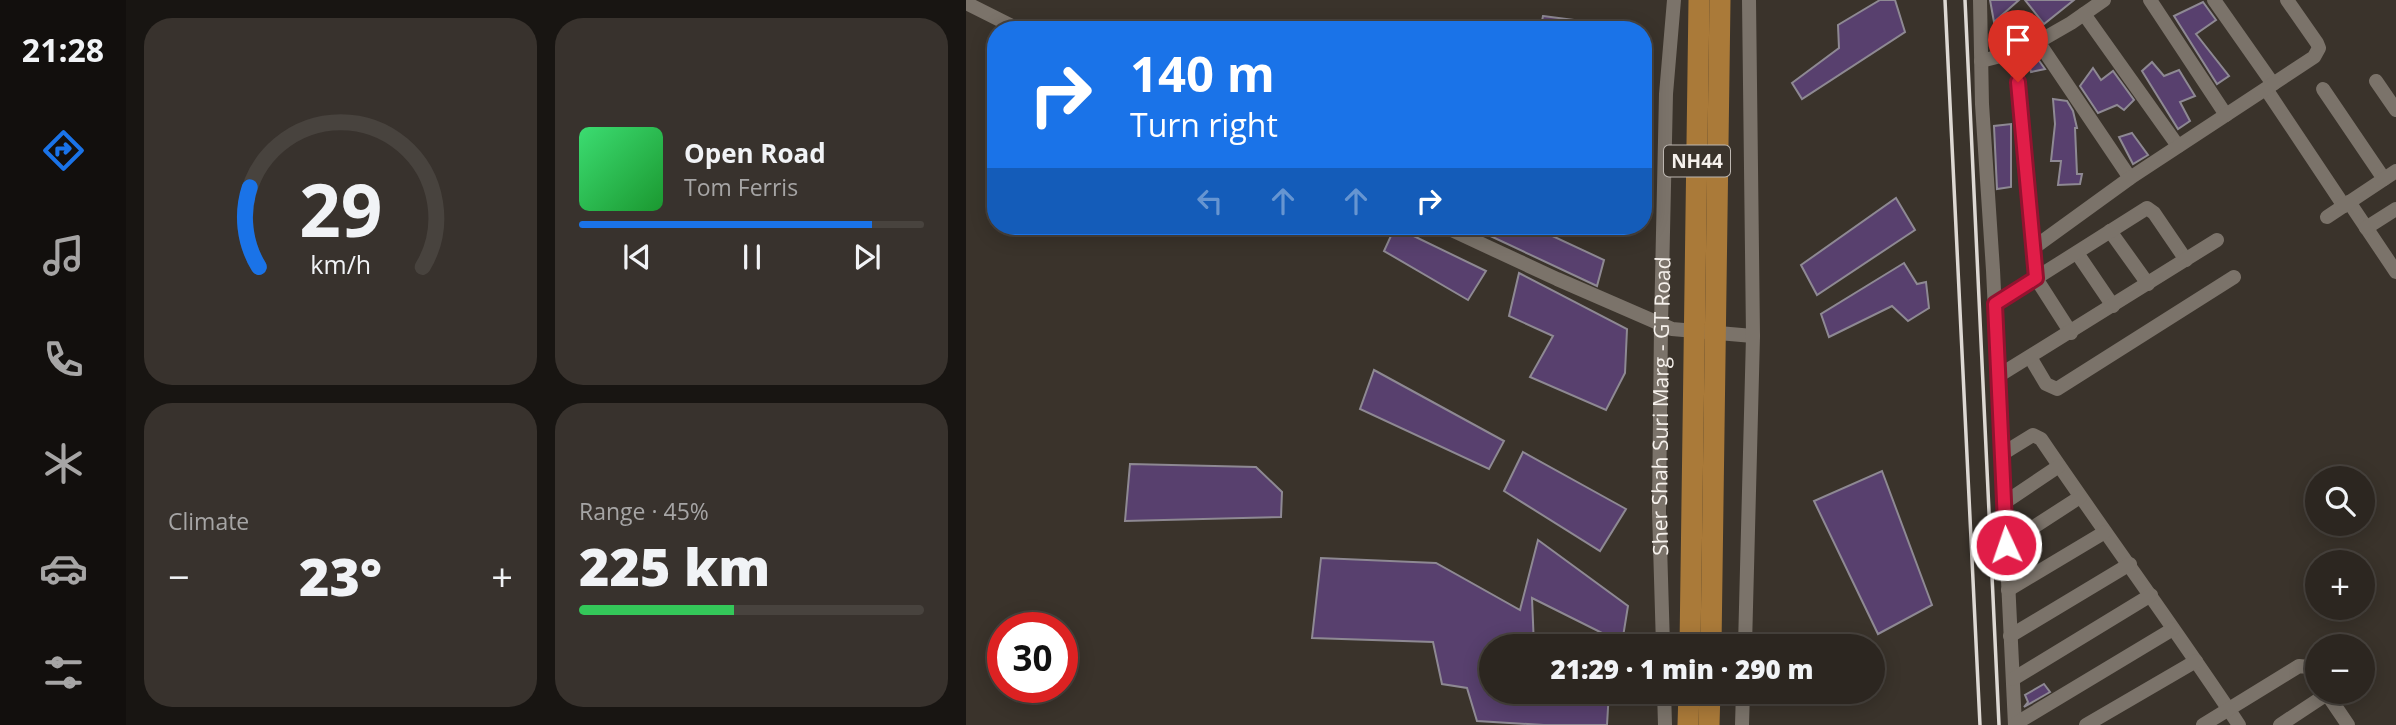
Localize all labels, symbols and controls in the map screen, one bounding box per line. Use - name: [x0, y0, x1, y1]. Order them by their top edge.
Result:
- pin: [1988, 10, 2048, 82]
- icon: arrive: [1999, 21, 2037, 59]
- text: 21:28: [22, 28, 104, 71]
- text: 140 m: [1130, 40, 1275, 106]
- icon: right: [1015, 49, 1106, 140]
- text: Turn right: [1130, 103, 1278, 146]
- icon: directions: [39, 126, 88, 175]
- text: Open Road: [684, 135, 826, 171]
- road number: NH44: [1664, 146, 1730, 176]
- text: 29: [299, 160, 382, 259]
- text: Tom Ferris: [684, 171, 798, 203]
- icon: left: [1191, 182, 1229, 220]
- icon: ahead: [1264, 182, 1302, 220]
- icon: ahead: [1337, 182, 1375, 220]
- icon: right: [1410, 182, 1448, 220]
- icon: music: [39, 231, 88, 280]
- icon: previous: [618, 238, 656, 276]
- icon: pause: [733, 238, 771, 276]
- icon: next: [848, 238, 886, 276]
- text: km/h: [310, 247, 371, 281]
- street label: Sher Shah Suri Marg - GT Road: [1645, 256, 1676, 556]
- icon: phone: [39, 335, 88, 384]
- icon: climate: [39, 439, 88, 488]
- map controls: [2305, 466, 2375, 704]
- button: search: [2305, 466, 2375, 536]
- text: Range · 45%: [579, 495, 709, 527]
- text: Climate: [168, 505, 249, 537]
- position arrow: [1969, 508, 2043, 582]
- text: 225 km: [579, 530, 770, 601]
- text: 23°: [299, 540, 382, 611]
- icon: car: [39, 544, 88, 593]
- text: −: [168, 550, 190, 602]
- text: +: [491, 550, 513, 602]
- button: +: [2305, 550, 2375, 620]
- speed limit sign: 30: [987, 612, 1078, 703]
- button: −: [2305, 634, 2375, 704]
- icon: filters: [39, 648, 88, 697]
- text: 21:29 · 1 min · 290 m: [1551, 651, 1813, 687]

